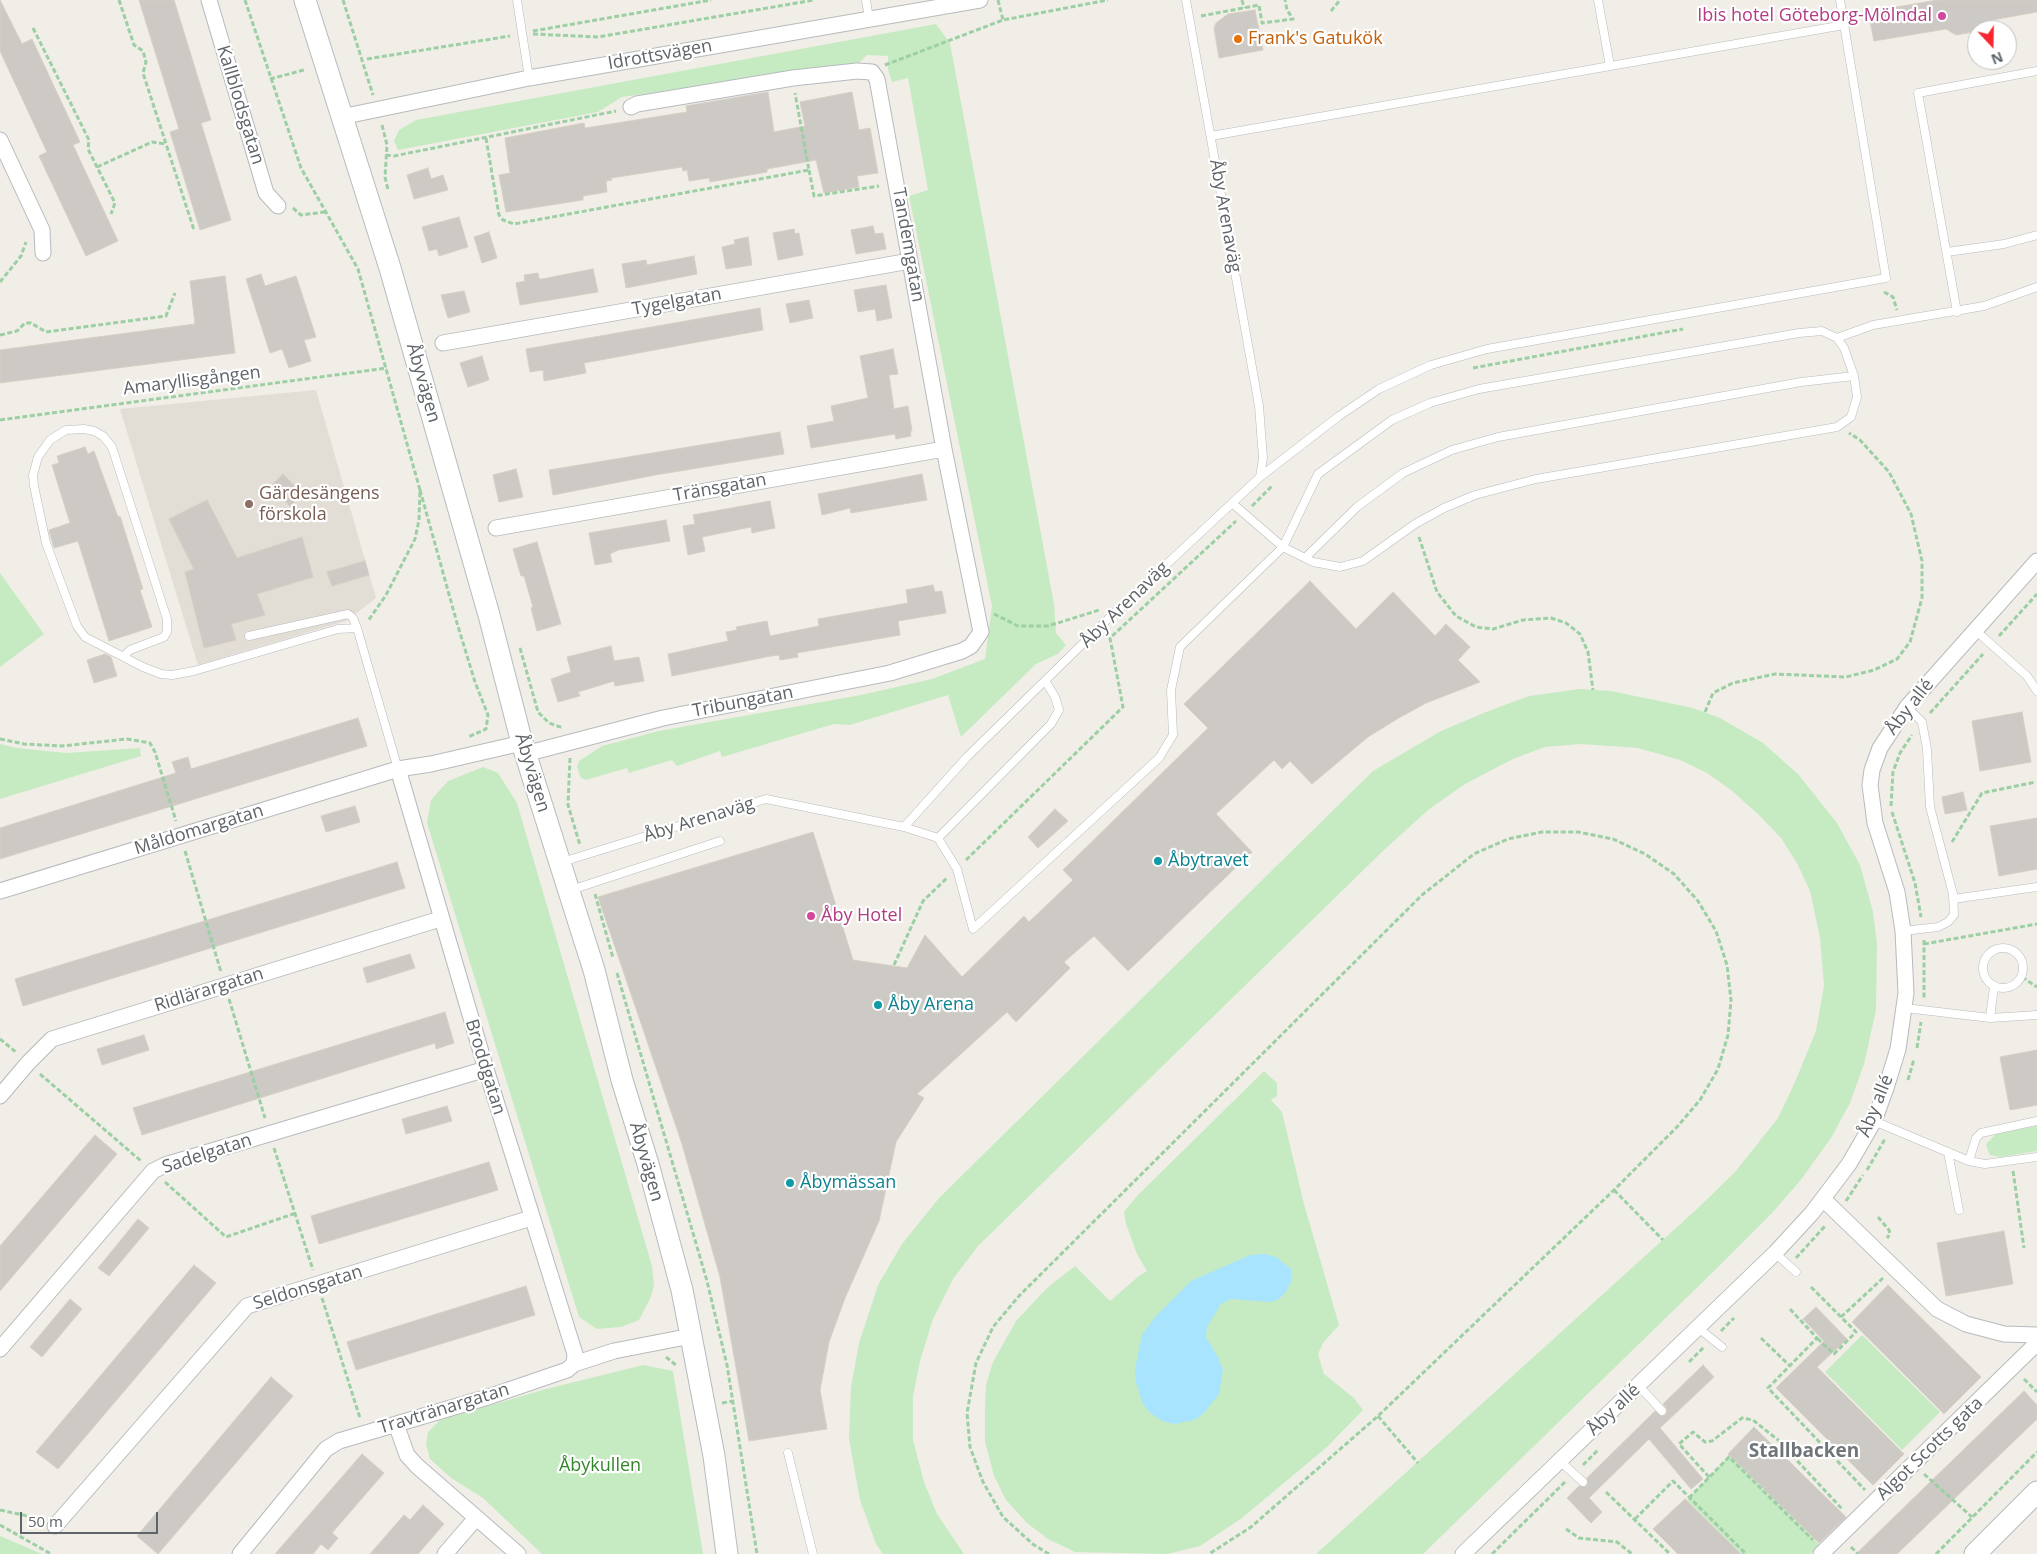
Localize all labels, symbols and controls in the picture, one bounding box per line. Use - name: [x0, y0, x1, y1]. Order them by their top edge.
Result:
- place label: Ibis hotel Göteborg-Mölndal: [1697, 5, 1932, 27]
- marker: Ibis hotel Göteborg-Mölndal: [1936, 10, 1948, 22]
- north arrow: [1967, 20, 2017, 70]
- place label: Frank's Gatukök: [1248, 28, 1383, 50]
- marker: Frank's Gatukök: [1232, 33, 1244, 45]
- street label: Idrottsvägen: [606, 35, 714, 75]
- street label: Kallblodsgatan: [212, 43, 268, 167]
- text: N: [1988, 48, 2006, 69]
- street label: Åby Arenaväg: [1204, 158, 1246, 274]
- street label: Tandemgatan: [887, 186, 929, 304]
- street label: Tygelgatan: [631, 283, 723, 321]
- street label: Åbyvägen: [401, 341, 445, 425]
- street label: Amaryllisgången: [122, 362, 262, 400]
- street label: Tränsgatan: [672, 469, 768, 507]
- place label: Gärdesängens förskola: [259, 483, 380, 526]
- marker: Gärdesängens förskola: [243, 498, 255, 510]
- street label: Åby Arenaväg: [1076, 557, 1174, 653]
- street label: Åby allé: [1881, 675, 1939, 739]
- street label: Tribungatan: [691, 682, 795, 722]
- street label: Åbyvägen: [510, 731, 554, 815]
- street label: Åby Arenaväg: [641, 793, 757, 847]
- street label: Måldomargatan: [132, 800, 266, 860]
- place label: Åbytravet: [1168, 850, 1249, 872]
- marker: Åbytravet: [1152, 855, 1164, 867]
- place label: Åby Hotel: [821, 905, 902, 927]
- marker: Åby Hotel: [805, 910, 817, 922]
- street label: Ridlärargatan: [152, 963, 266, 1017]
- place label: Åby Arena: [888, 994, 974, 1016]
- marker: Åby Arena: [872, 999, 884, 1011]
- street label: Broddgatan: [460, 1016, 510, 1118]
- street label: Åby allé: [1854, 1072, 1898, 1140]
- street label: Åbyvägen: [624, 1120, 668, 1204]
- street label: Sadelgatan: [160, 1129, 254, 1179]
- place label: Åbymässan: [800, 1172, 896, 1194]
- marker: Åbymässan: [784, 1177, 796, 1189]
- street label: Seldonsgatan: [251, 1261, 365, 1315]
- street label: Travtränargatan: [376, 1379, 512, 1439]
- street label: Åby allé: [1583, 1380, 1645, 1440]
- street label: Algot Scotts gata: [1872, 1393, 1988, 1505]
- district label: Stallbacken: [1749, 1441, 1859, 1463]
- park label: Åbykullen: [559, 1455, 641, 1477]
- scale bar: [22, 1502, 160, 1534]
- text: 50 m: [28, 1511, 63, 1531]

